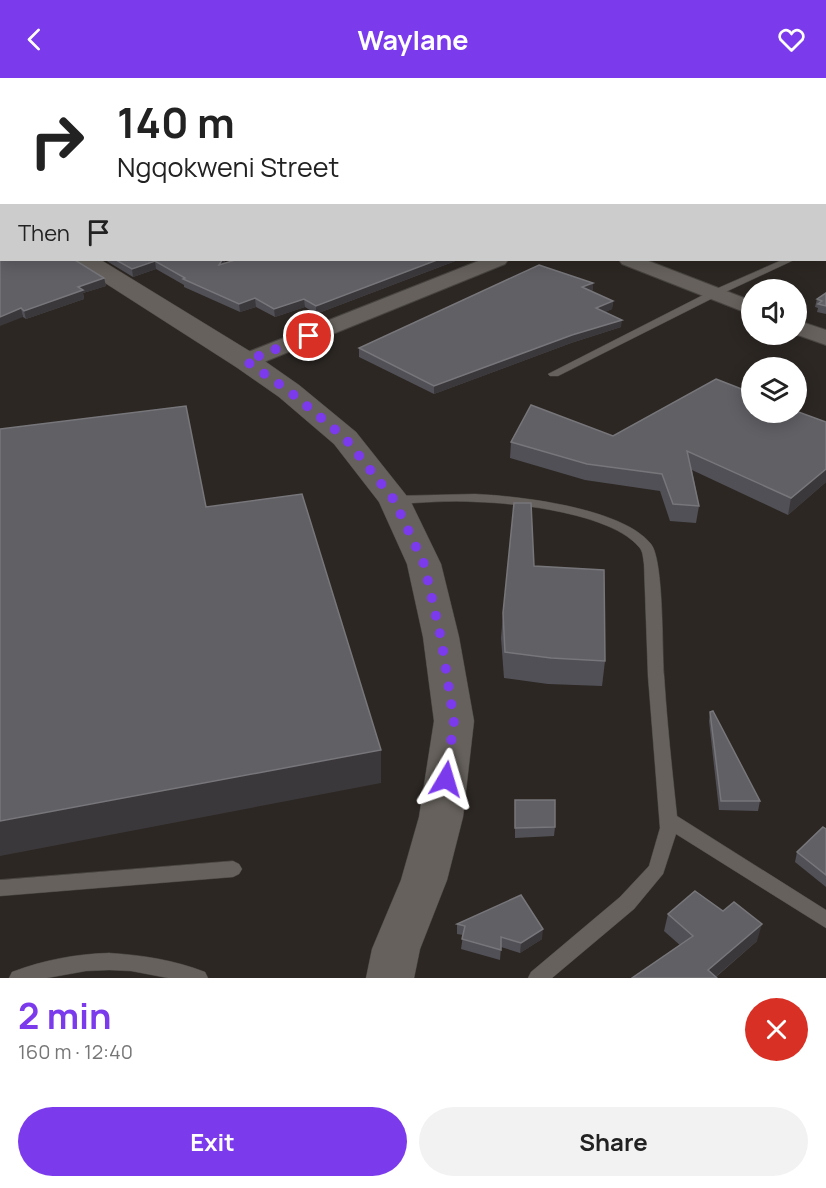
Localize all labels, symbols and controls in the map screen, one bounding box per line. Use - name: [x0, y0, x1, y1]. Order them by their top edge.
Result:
- text: Waylane: [357, 21, 469, 58]
- icon: back: [18, 23, 51, 56]
- icon: heart: [775, 23, 808, 56]
- text: 140 m: [117, 93, 235, 151]
- icon: right: [18, 102, 96, 180]
- text: Ngqokweni Street: [117, 148, 339, 185]
- icon: arrive: [82, 216, 115, 249]
- text: Then: [18, 218, 70, 248]
- map controls: [741, 279, 807, 423]
- button: sound: [741, 279, 807, 345]
- pin: [283, 310, 334, 361]
- icon: arrive: [292, 319, 325, 352]
- button: layers: [741, 357, 807, 423]
- position arrow: [414, 747, 478, 811]
- text: 2 min: [18, 991, 112, 1040]
- button: close: [745, 998, 808, 1061]
- text: 160 m · 12:40: [18, 1038, 133, 1065]
- button: Exit: [18, 1107, 407, 1176]
- button: Share: [419, 1107, 808, 1176]

